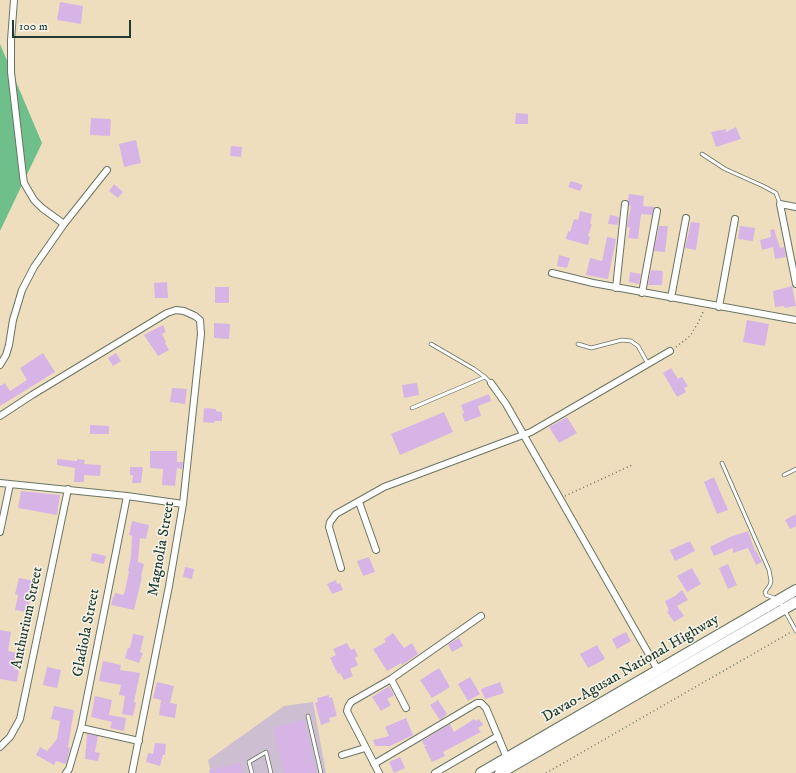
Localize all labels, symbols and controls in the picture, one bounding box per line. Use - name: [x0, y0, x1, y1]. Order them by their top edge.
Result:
- scale bar: [14, 12, 133, 38]
- text: 100 m: [19, 19, 48, 34]
- street label: Magnolia Street: [145, 500, 179, 598]
- street label: Anthurium Street: [8, 565, 48, 671]
- street label: Gladiola Street: [70, 587, 104, 679]
- street label: Davao-Agusan National Highway: [539, 611, 723, 727]

